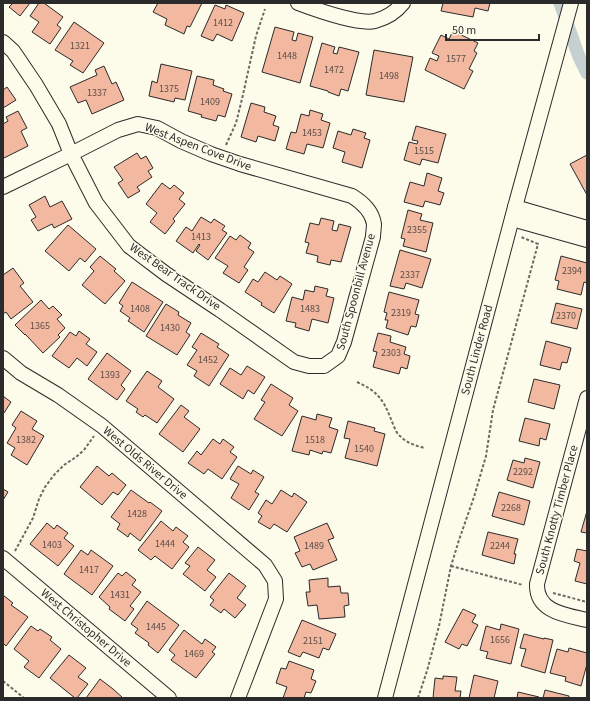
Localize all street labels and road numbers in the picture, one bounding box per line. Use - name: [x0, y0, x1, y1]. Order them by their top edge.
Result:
- street label: West Aspen Cove Drive: [142, 119, 254, 175]
- street label: South Spoonbill Avenue: [332, 232, 380, 352]
- street label: West Bear Track Drive: [126, 239, 224, 315]
- street label: South Linder Road: [457, 303, 497, 397]
- street label: West Olds River Drive: [99, 423, 191, 503]
- street label: South Knotty Timber Place: [531, 443, 583, 577]
- street label: West Christopher Drive: [37, 585, 135, 671]

